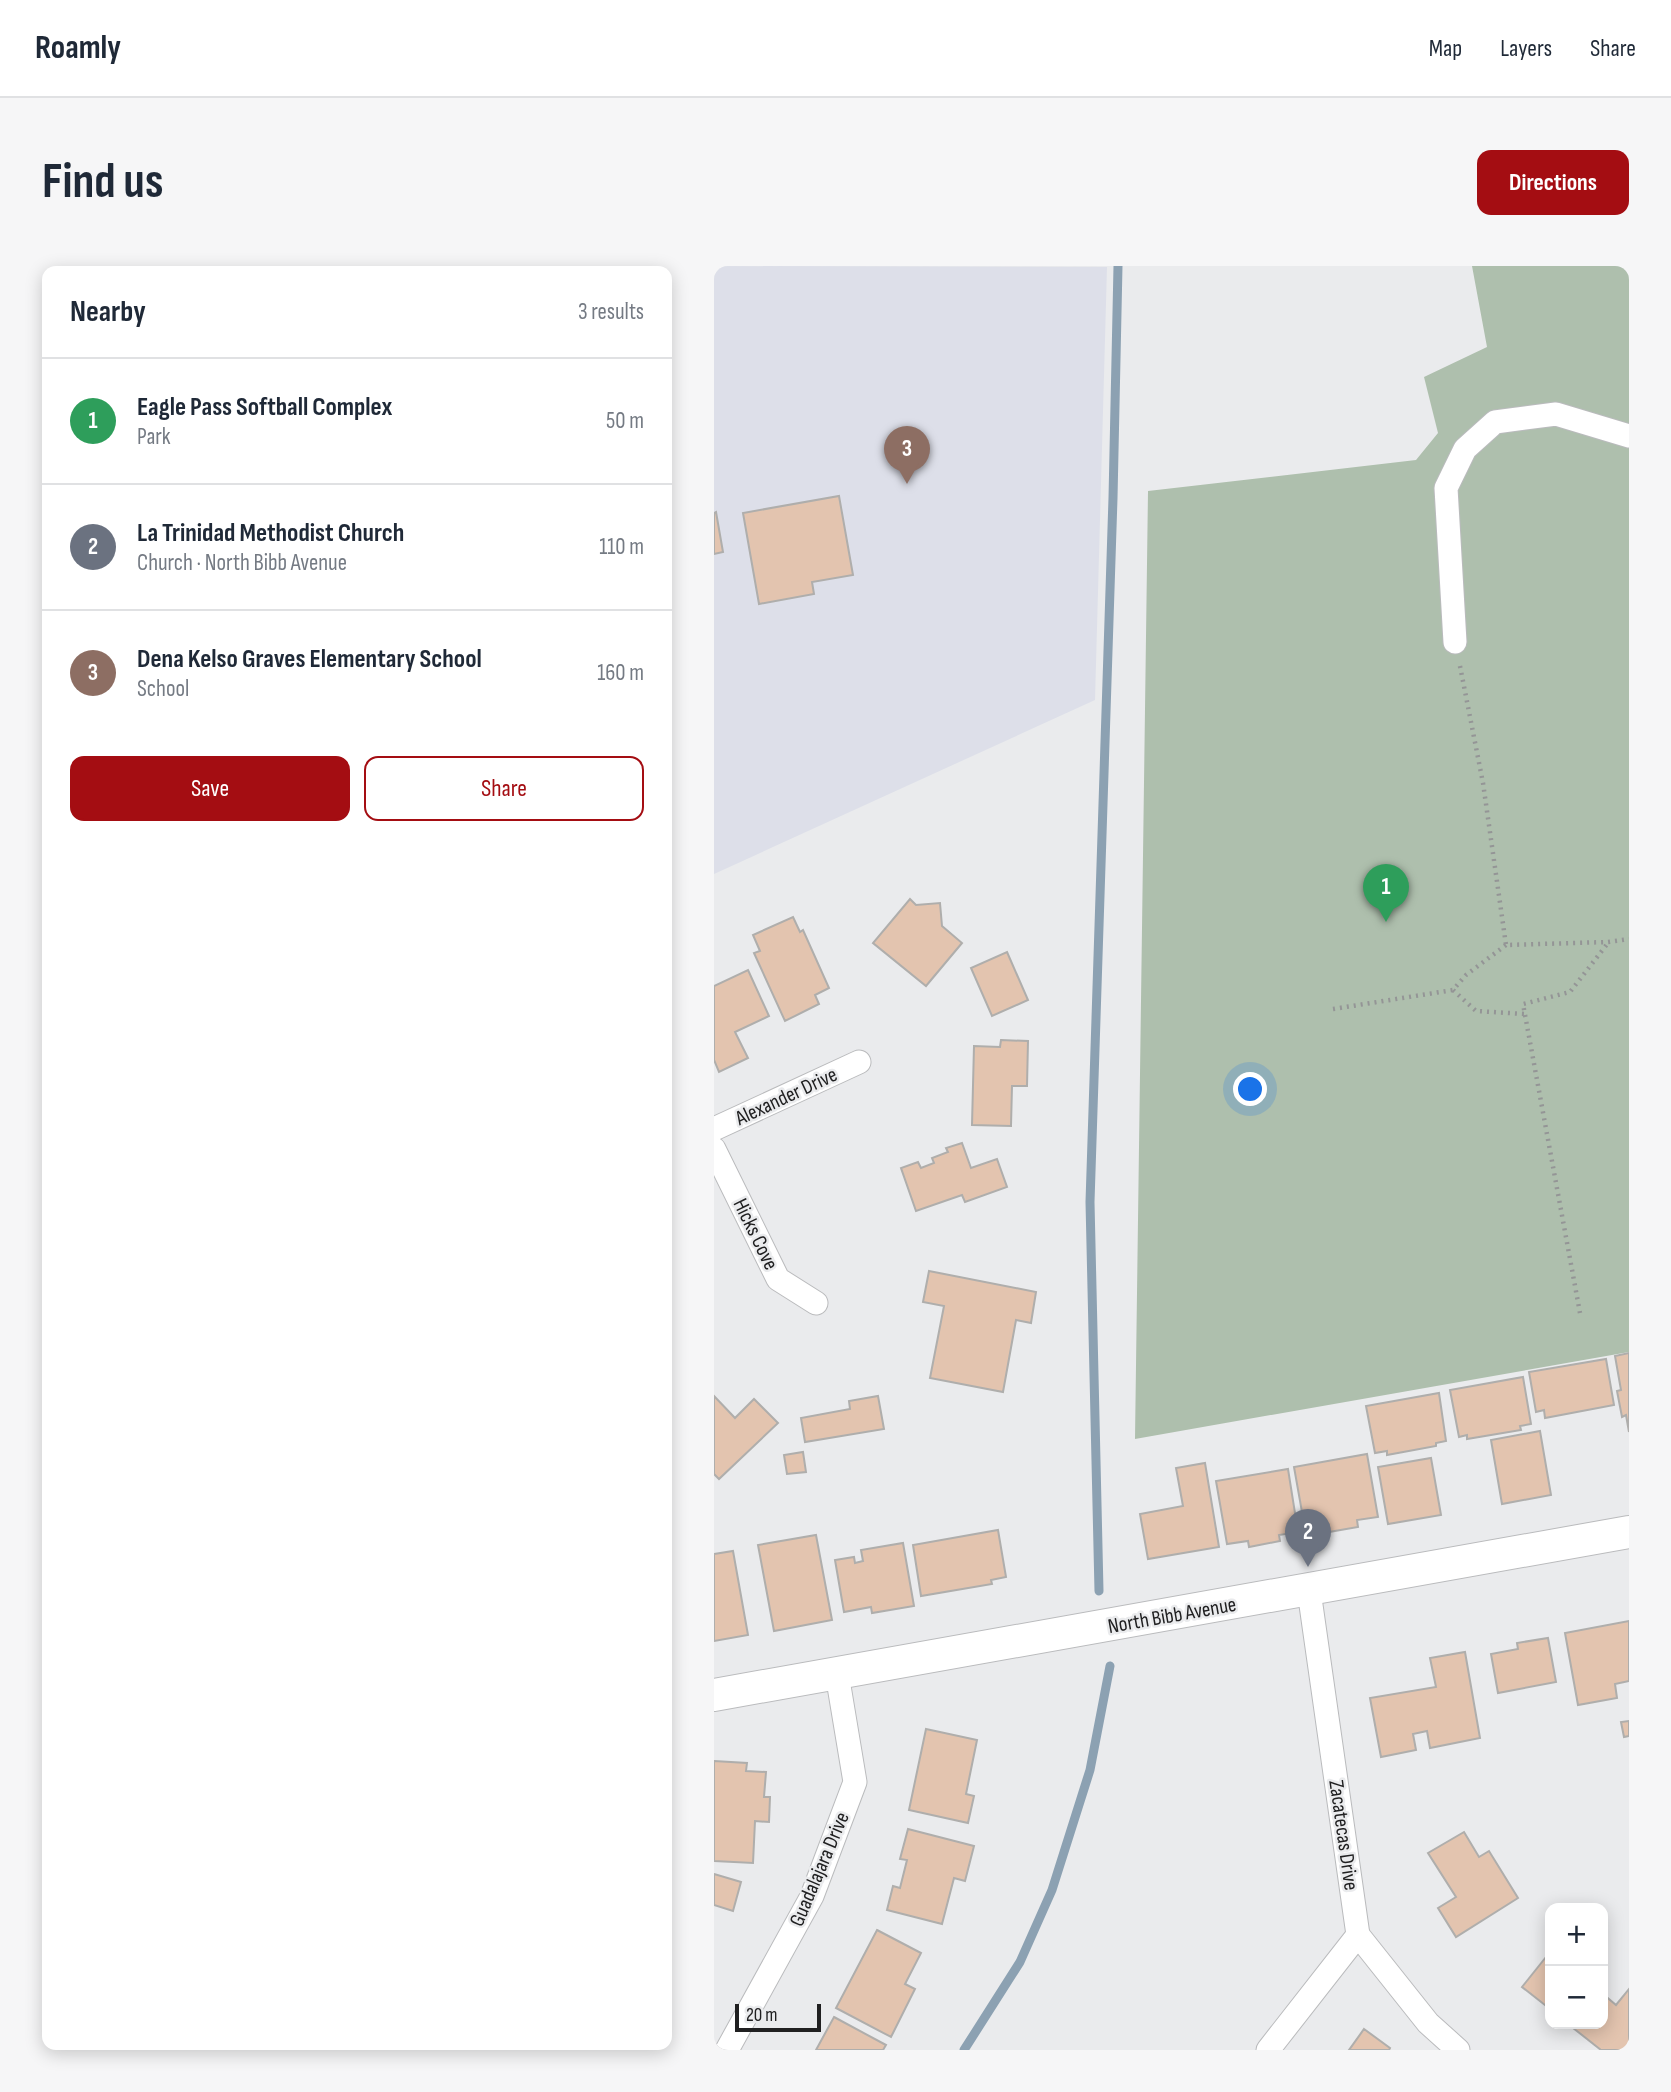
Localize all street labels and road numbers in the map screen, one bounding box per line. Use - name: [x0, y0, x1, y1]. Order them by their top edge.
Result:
- street label: Alexander Drive: [730, 1062, 841, 1131]
- street label: Hicks Cove: [728, 1194, 784, 1274]
- street label: North Bibb Avenue: [1106, 1592, 1238, 1639]
- street label: Zacatecas Drive: [1323, 1778, 1364, 1892]
- street label: Guadalajara Drive: [784, 1808, 855, 1930]

